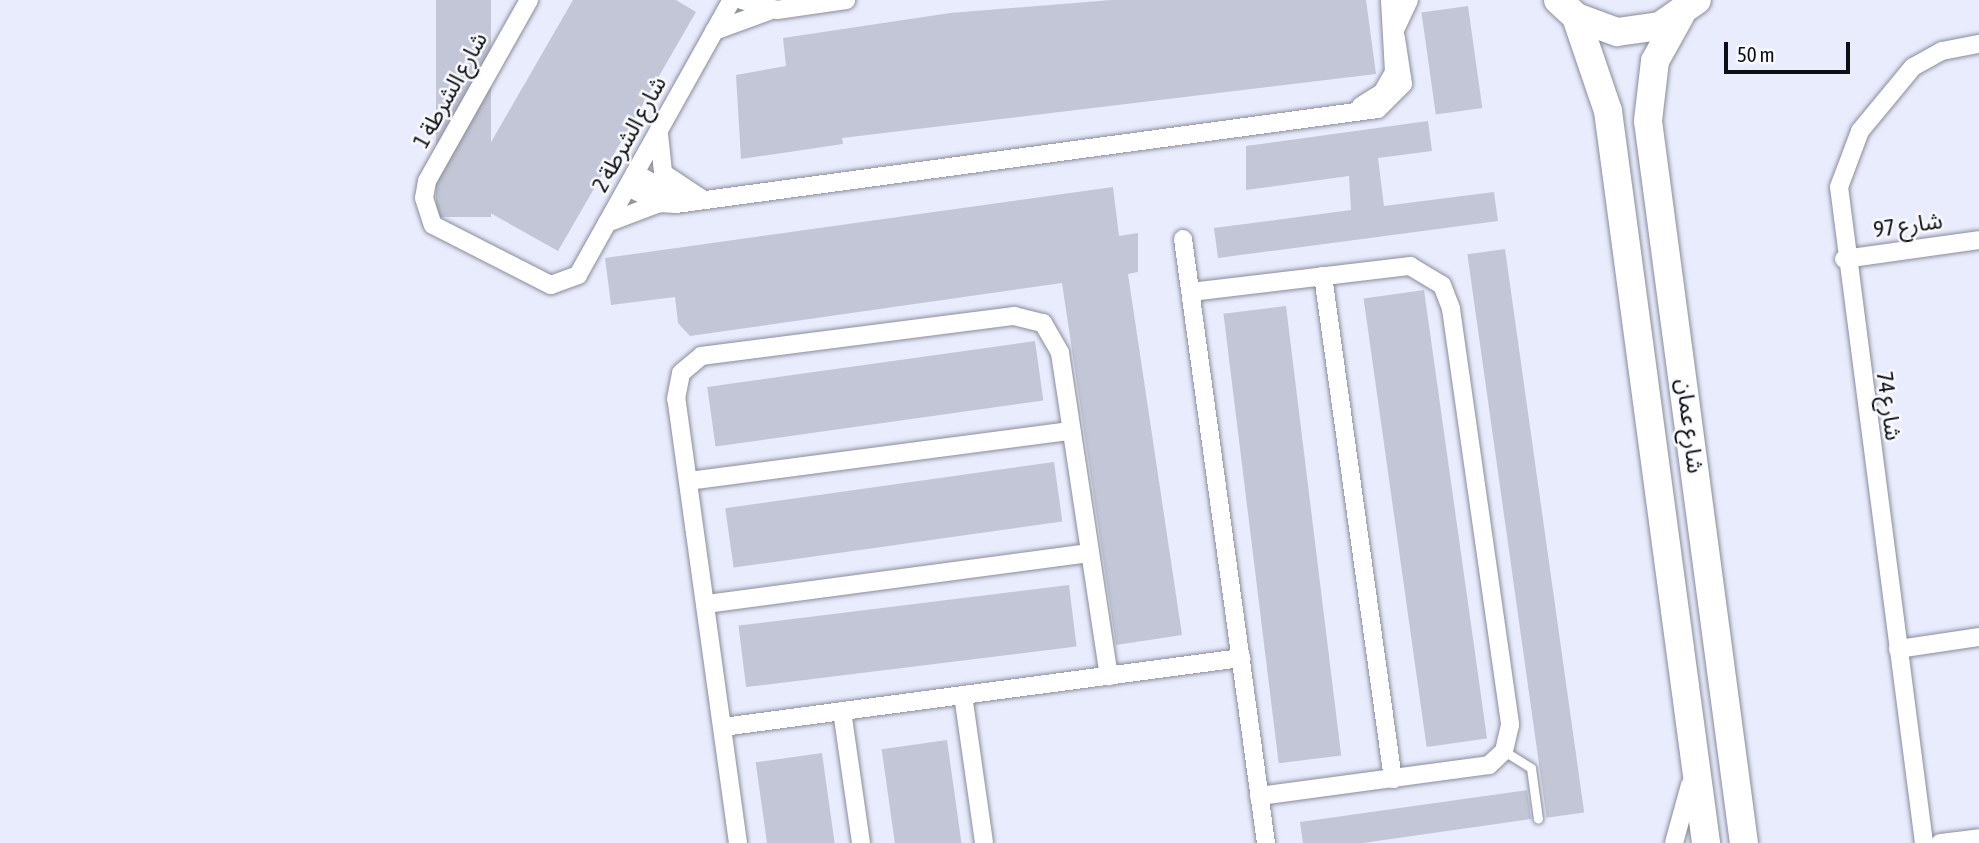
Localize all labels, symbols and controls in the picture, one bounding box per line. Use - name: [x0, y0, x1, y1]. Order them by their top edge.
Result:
- street label: شارع الشرطة 1: [407, 27, 493, 153]
- scale bar: [1727, 28, 1853, 72]
- text: 50 m: [1737, 42, 1775, 66]
- street label: شارع الشرطة 2: [586, 71, 672, 197]
- street label: شارع 97: [1872, 206, 1944, 244]
- street label: شارع 74: [1870, 370, 1908, 442]
- street label: شارع عمان: [1670, 377, 1710, 475]

